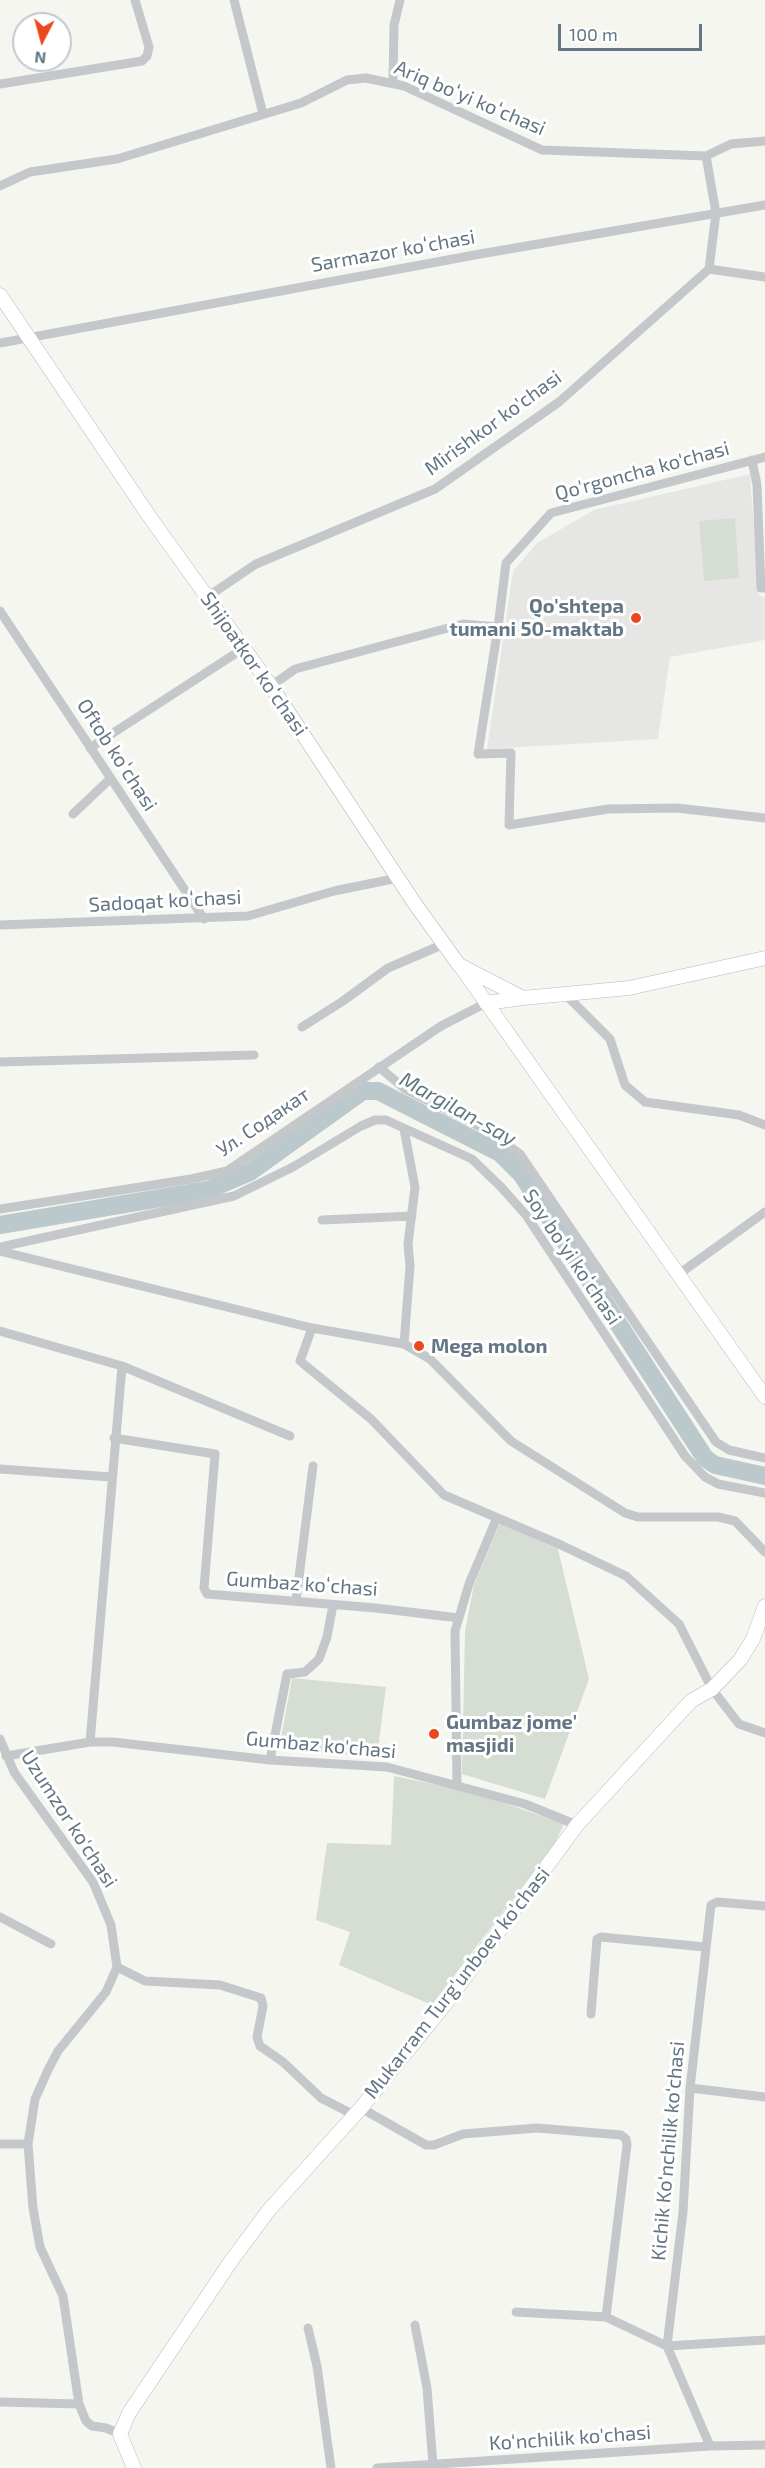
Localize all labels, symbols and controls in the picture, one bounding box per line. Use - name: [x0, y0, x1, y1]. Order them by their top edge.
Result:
- north arrow: [12, 12, 72, 72]
- scale bar: [561, 12, 705, 50]
- text: 100 m: [569, 23, 618, 45]
- text: N: [34, 48, 47, 68]
- street label: Ariq boʻyi koʻchasi: [391, 55, 549, 141]
- street label: Sarmazor koʻchasi: [309, 225, 477, 277]
- street label: Mirishkor ko'chasi: [420, 365, 566, 481]
- street label: Qo'rgoncha ko'chasi: [552, 436, 732, 506]
- street label: Shijoatkor koʻchasi: [195, 588, 313, 740]
- place label: Qo'shtepa tumani 50-maktab: [449, 594, 624, 641]
- marker: Qo'shtepa tumani 50-maktab: [629, 611, 643, 625]
- street label: Oftob koʻchasi: [72, 694, 162, 816]
- street label: Sadoqat koʻchasi: [88, 885, 242, 917]
- water label: Margilan-say: [395, 1067, 521, 1151]
- street label: Ул. Содакат: [212, 1082, 314, 1162]
- street label: Soy boʻyi koʻchasi: [518, 1185, 626, 1329]
- place label: Mega molon: [431, 1334, 548, 1358]
- marker: Mega molon: [412, 1339, 426, 1353]
- street label: Gumbaz koʻchasi: [225, 1567, 379, 1601]
- place label: Gumbaz jome' masjidi: [446, 1710, 577, 1757]
- street label: Gumbaz ko'chasi: [245, 1726, 397, 1764]
- marker: Gumbaz jome' masjidi: [427, 1727, 441, 1741]
- street label: Uzumzor ko'chasi: [16, 1746, 122, 1892]
- street label: Mukarram Turg'unboev ko'chasi: [359, 1862, 555, 2104]
- street label: Kichik Ko‘nchilik ko‘chasi: [646, 2040, 690, 2262]
- street label: Ko‘nchilik ko'chasi: [488, 2420, 652, 2456]

